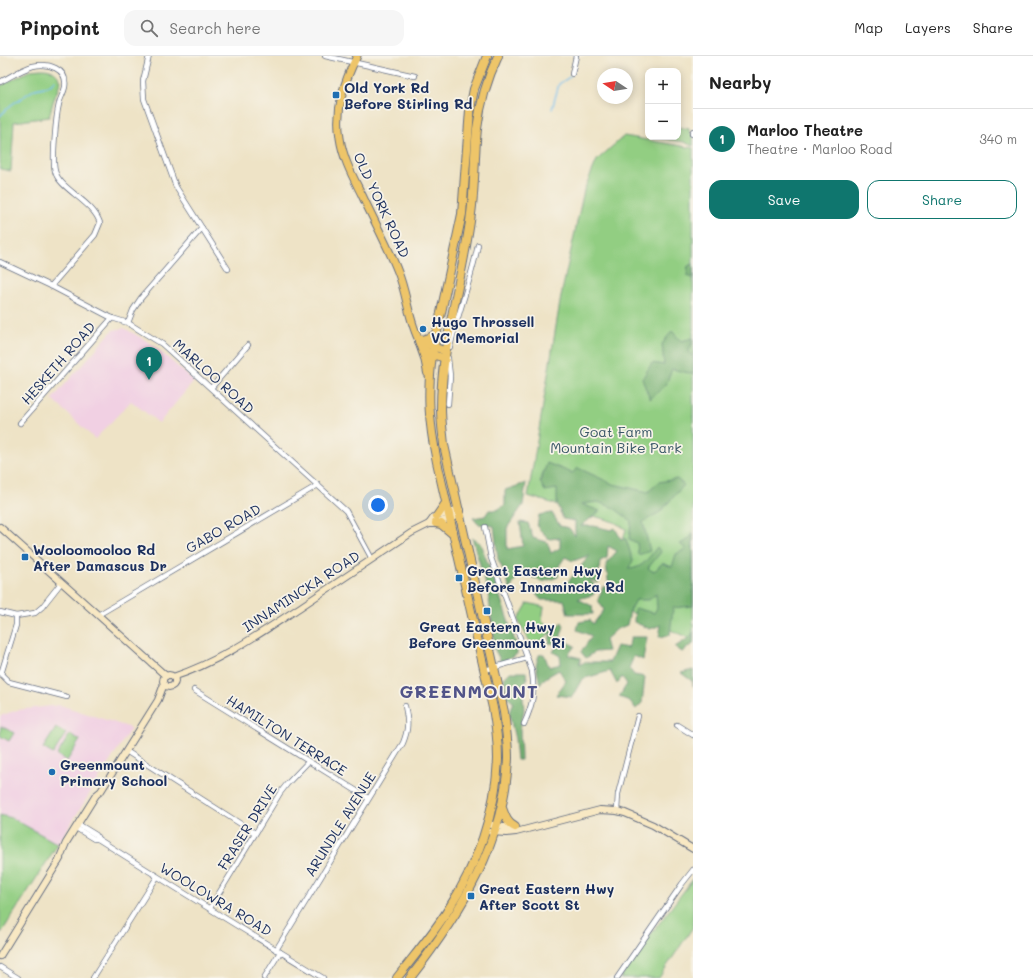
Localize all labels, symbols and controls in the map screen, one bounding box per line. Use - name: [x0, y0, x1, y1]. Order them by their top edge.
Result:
- search box: [124, 10, 404, 46]
- text: Pinpoint: [20, 15, 100, 40]
- icon: search: [138, 17, 160, 39]
- text: Search here: [170, 18, 261, 38]
- text: Map: [854, 18, 883, 37]
- text: Layers: [905, 18, 951, 37]
- text: Share: [973, 18, 1013, 37]
- north arrow: [597, 68, 633, 104]
- map controls: [645, 68, 681, 140]
- button: +: [645, 68, 681, 104]
- text: Nearby: [709, 71, 771, 93]
- place label: Old York Rd Before Stirling Rd: [344, 78, 473, 113]
- marker: Old York Rd Before Stirling Rd: [331, 90, 341, 100]
- button: −: [645, 104, 681, 140]
- text: Marloo Theatre: [747, 120, 863, 140]
- text: 1: [719, 130, 725, 147]
- text: 340 m: [979, 130, 1017, 147]
- text: Theatre · Marloo Road: [747, 140, 892, 157]
- street label: OLD YORK ROAD: [349, 149, 415, 261]
- button: Save: [709, 180, 859, 219]
- button: Share: [867, 180, 1017, 219]
- place label: Hugo Throssell VC Memorial: [431, 312, 534, 347]
- street label: HESKETH ROAD: [17, 318, 99, 408]
- marker: Hugo Throssell VC Memorial: [418, 324, 428, 334]
- street label: MARLOO ROAD: [169, 334, 259, 418]
- pin: 1: [136, 347, 162, 380]
- park label: Goat Farm Mountain Bike Park: [550, 422, 682, 457]
- your location: [368, 495, 388, 515]
- street label: GABO ROAD: [182, 499, 264, 557]
- place label: Wooloomooloo Rd After Damascus Dr: [33, 540, 167, 575]
- street label: INNAMINCKA ROAD: [239, 546, 363, 636]
- marker: Wooloomooloo Rd After Damascus Dr: [20, 552, 30, 562]
- place label: Great Eastern Hwy Before Innamincka Rd: [467, 561, 624, 596]
- marker: Great Eastern Hwy Before Innamincka Rd: [454, 573, 464, 583]
- marker: Great Eastern Hwy Before Greenmount Ri: [482, 606, 492, 616]
- place label: Great Eastern Hwy Before Greenmount Ri: [408, 617, 566, 652]
- district label: GREENMOUNT: [399, 679, 539, 703]
- street label: HAMILTON TERRACE: [223, 690, 351, 780]
- place label: Greenmount Primary School: [60, 755, 167, 790]
- marker: Greenmount Primary School: [47, 767, 57, 777]
- street label: ARUNDLE AVENUE: [300, 768, 380, 880]
- street label: FRASER DRIVE: [213, 781, 281, 873]
- street label: WOOLOWRA ROAD: [156, 858, 276, 940]
- place label: Great Eastern Hwy After Scott St: [479, 879, 615, 914]
- marker: Great Eastern Hwy After Scott St: [466, 891, 476, 901]

